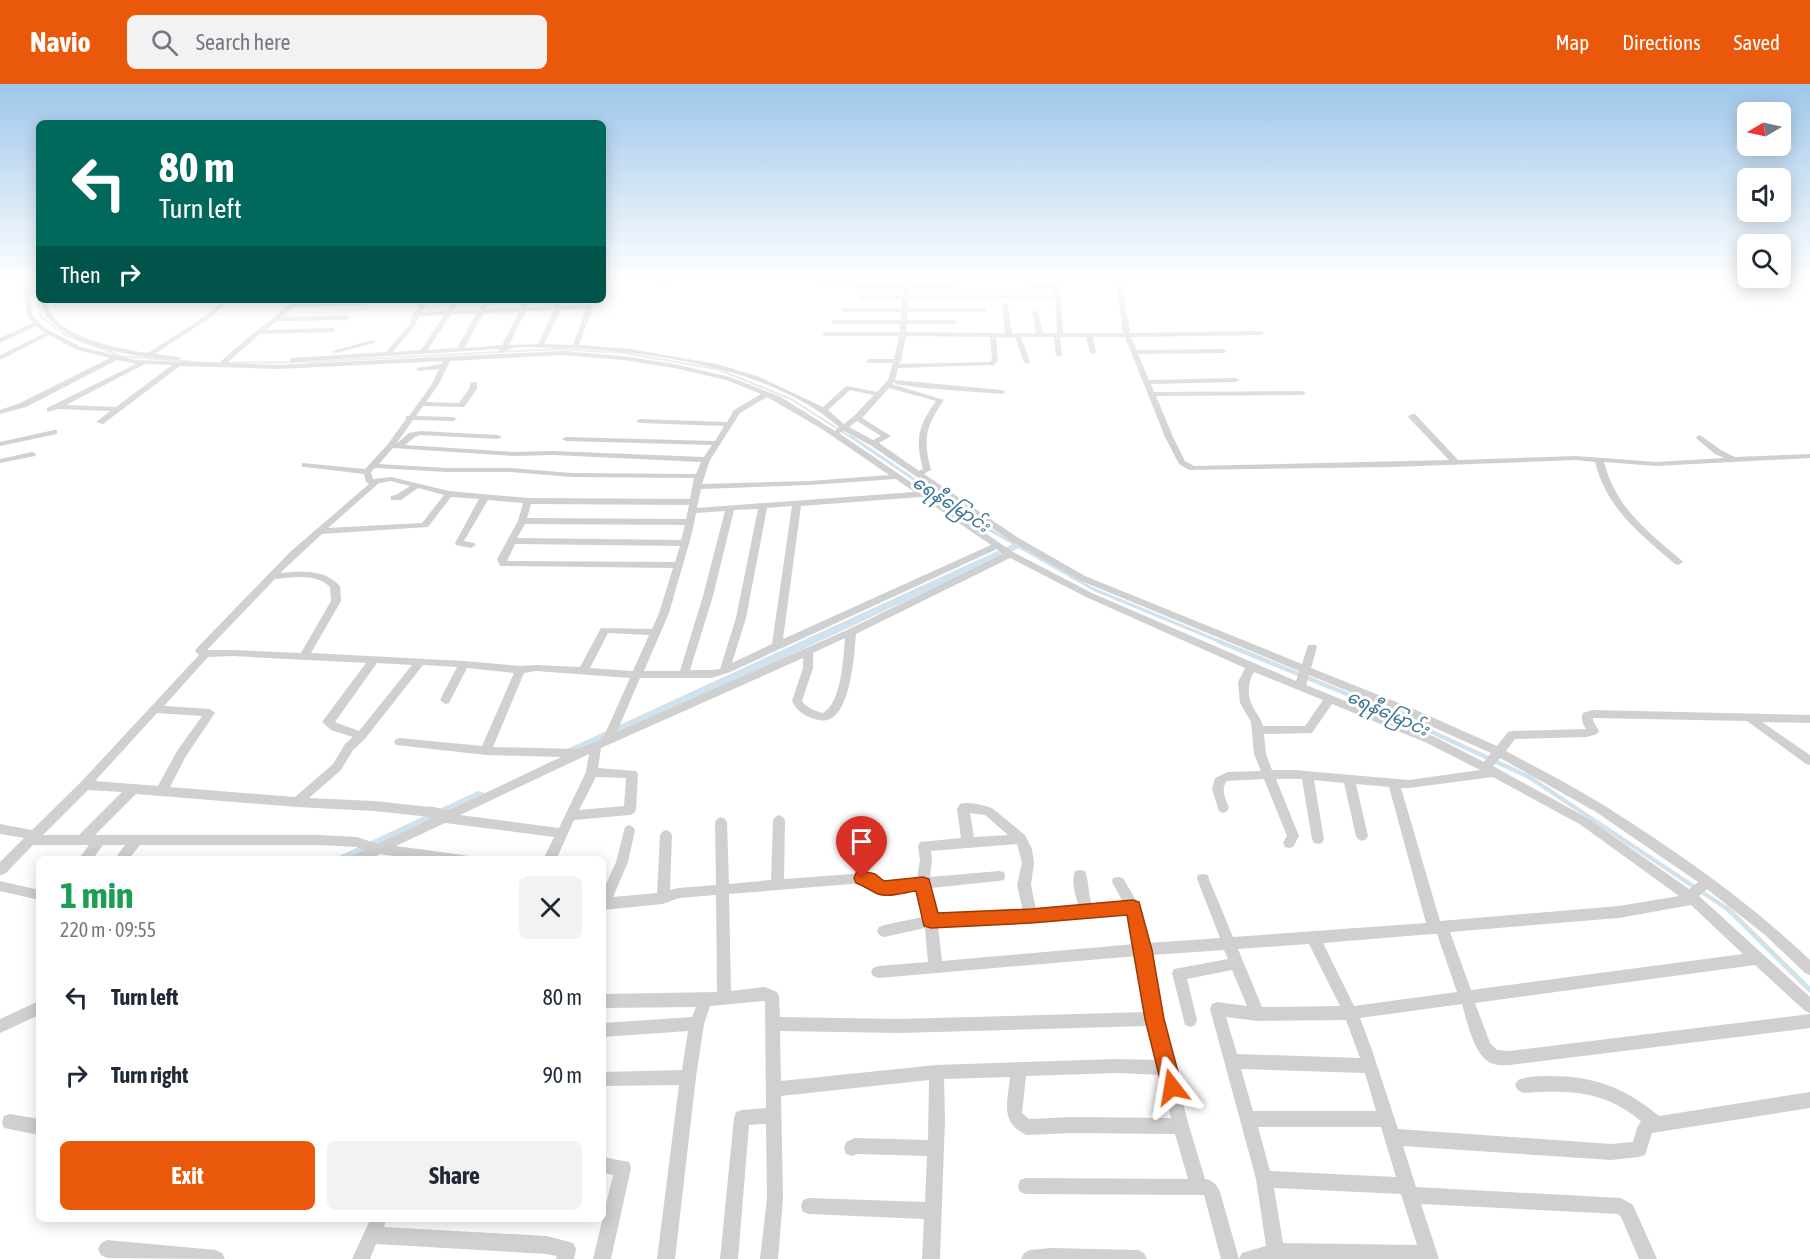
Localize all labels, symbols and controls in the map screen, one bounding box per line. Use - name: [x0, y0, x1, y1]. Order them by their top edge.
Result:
- search box: [127, 15, 547, 69]
- text: Navio: [30, 26, 91, 58]
- icon: search: [148, 26, 181, 59]
- text: Search here: [196, 29, 291, 55]
- text: Map: [1555, 30, 1589, 54]
- text: Directions: [1622, 30, 1701, 54]
- text: Saved: [1734, 30, 1780, 54]
- north arrow: [1737, 102, 1791, 156]
- map controls: [1737, 102, 1791, 288]
- text: 80 m: [159, 143, 234, 191]
- icon: left: [60, 144, 138, 222]
- button: sound: [1737, 168, 1791, 222]
- text: Turn left: [159, 193, 242, 224]
- button: search: [1737, 234, 1791, 288]
- icon: right: [113, 258, 146, 291]
- text: Then: [60, 262, 101, 288]
- water label: ရေနီမြောင်း: [906, 469, 996, 541]
- water label: ရေနီမြောင်း: [1342, 683, 1435, 745]
- pin: [836, 816, 887, 878]
- icon: arrive: [845, 825, 878, 858]
- text: 1 min: [60, 874, 134, 916]
- button: close: [519, 876, 582, 939]
- text: 220 m · 09:55: [60, 918, 156, 941]
- icon: left: [60, 981, 93, 1014]
- text: Turn left: [111, 984, 178, 1010]
- text: 80 m: [542, 984, 582, 1010]
- position arrow: [1140, 1055, 1204, 1119]
- icon: right: [60, 1059, 93, 1092]
- text: Turn right: [111, 1062, 188, 1088]
- text: 90 m: [542, 1062, 582, 1088]
- button: Exit: [60, 1141, 315, 1210]
- button: Share: [327, 1141, 582, 1210]

